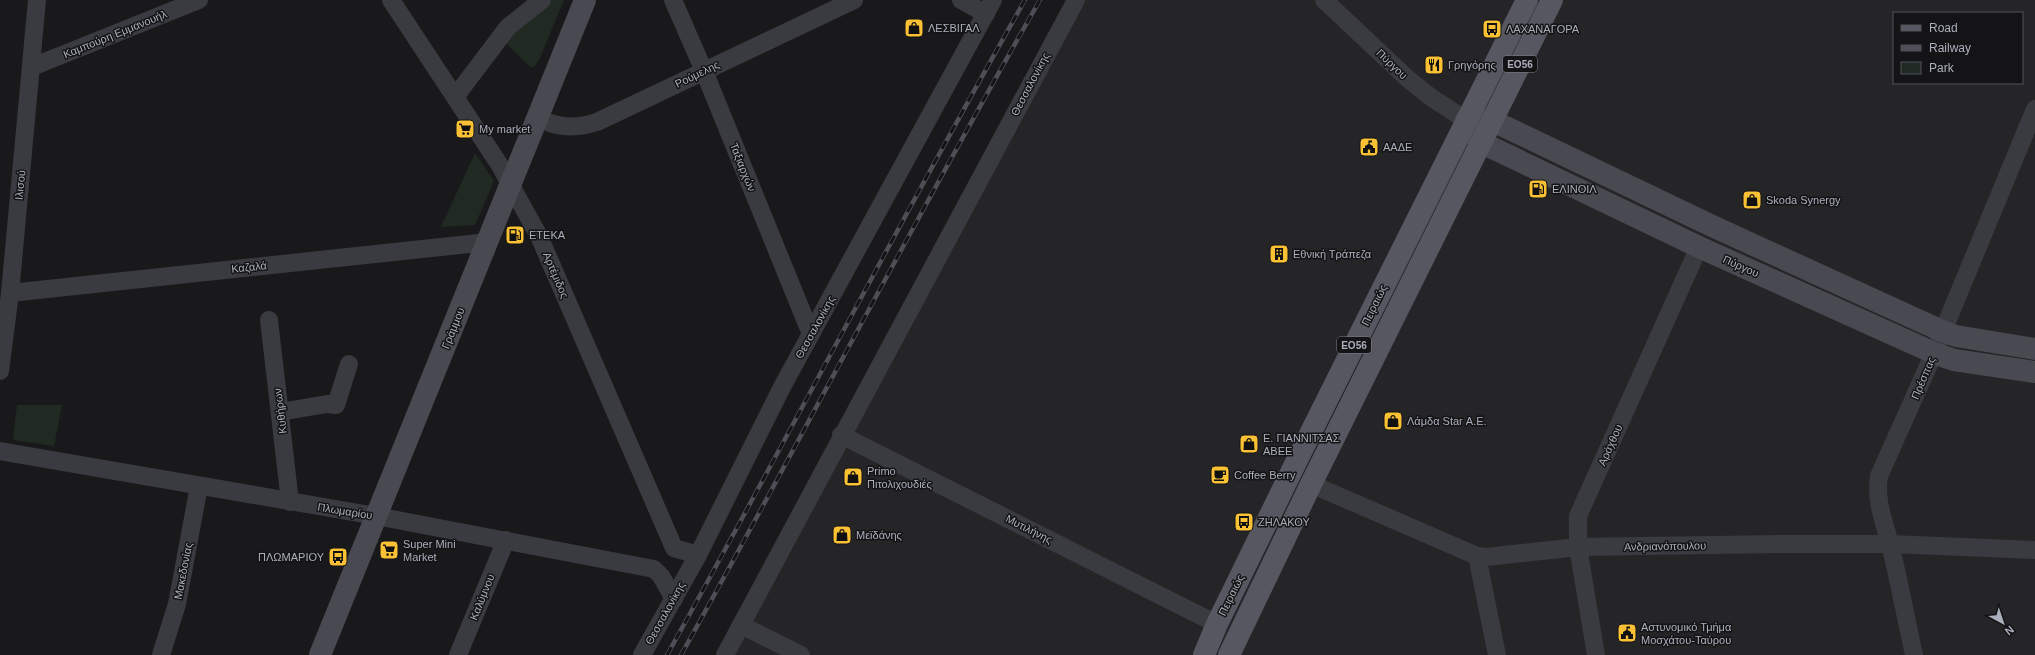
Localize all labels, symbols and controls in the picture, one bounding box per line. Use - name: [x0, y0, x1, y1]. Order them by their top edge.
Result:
- street label: Καμπούρη Εμμανουήλ: [62, 8, 169, 60]
- legend: [1893, 12, 2023, 84]
- shop icon: ΛΕΣΒΙΓΑΛ: [903, 17, 925, 39]
- bus stop icon: ΛΑΧΑΝΑΓΟΡΑ: [1481, 18, 1503, 40]
- text: Road: [1929, 21, 1958, 35]
- place label: ΛΕΣΒΙΓΑΛ: [928, 22, 980, 34]
- place label: ΛΑΧΑΝΑΓΟΡΑ: [1506, 23, 1580, 35]
- text: Railway: [1929, 41, 1971, 55]
- street label: Πύργου: [1374, 47, 1410, 81]
- street label: Θεσσαλονίκης: [1008, 50, 1052, 118]
- restaurant icon: Γρηγόρης: [1423, 54, 1445, 76]
- road number: ΕΟ56: [1503, 56, 1537, 72]
- street label: Ρούμελης: [673, 58, 721, 90]
- place label: Γρηγόρης: [1448, 59, 1496, 71]
- text: Park: [1929, 61, 1955, 75]
- supermarket icon: My market: [454, 118, 476, 140]
- place label: My market: [479, 123, 530, 135]
- public building icon: ΑΑΔΕ: [1358, 136, 1380, 158]
- street label: Ταξιαρχών: [728, 141, 758, 194]
- place label: ΑΑΔΕ: [1383, 141, 1412, 153]
- street label: Ιλισού: [12, 169, 28, 201]
- fuel station icon: ΕΛΙΝΟΙΛ: [1527, 178, 1549, 200]
- place label: ΕΛΙΝΟΙΛ: [1552, 183, 1597, 195]
- shop icon: Skoda Synergy: [1741, 189, 1763, 211]
- place label: Skoda Synergy: [1766, 194, 1841, 206]
- fuel station icon: ΕΤΕΚΑ: [504, 224, 526, 246]
- place label: ΕΤΕΚΑ: [529, 229, 566, 241]
- building icon: Εθνική Τράπεζα: [1268, 243, 1290, 265]
- place label: Εθνική Τράπεζα: [1293, 248, 1372, 260]
- street label: Αρτέμιδος: [541, 250, 571, 300]
- street label: Πύργου: [1721, 253, 1761, 279]
- street label: Καζαλά: [231, 259, 268, 275]
- street label: Πειραιώς: [1359, 282, 1389, 328]
- street label: Θεσσαλονίκης: [793, 294, 837, 360]
- street label: Γράμμου: [439, 306, 467, 350]
- road number: ΕΟ56: [1337, 337, 1371, 353]
- street label: Πρέσπας: [1909, 355, 1937, 401]
- street label: Κυθήρων: [271, 387, 289, 435]
- shop icon: Λάμδα Star Α.Ε.: [1382, 410, 1404, 432]
- place label: Λάμδα Star Α.Ε.: [1407, 415, 1487, 427]
- street label: Αράχθου: [1596, 422, 1624, 468]
- place label: Ε. ΓΙΑΝΝΙΤΣΑΣ ΑΒΕΕ: [1263, 432, 1340, 457]
- shop icon: Ε. ΓΙΑΝΝΙΤΣΑΣ ΑΒΕΕ: [1238, 433, 1260, 455]
- cafe icon: Coffee Berry: [1209, 464, 1231, 486]
- place label: Primo Πιτολιχουδιές: [867, 465, 932, 490]
- shop icon: Primo Πιτολιχουδιές: [842, 466, 864, 488]
- place label: Coffee Berry: [1234, 469, 1296, 481]
- street label: Πλωμαρίου: [317, 501, 373, 521]
- bus stop icon: ΖΗΛΑΚΟΥ: [1233, 511, 1255, 533]
- street label: Μυτιλήνης: [1004, 512, 1054, 546]
- place label: ΖΗΛΑΚΟΥ: [1258, 516, 1311, 528]
- shop icon: Μεϊδάνης: [831, 524, 853, 546]
- place label: Μεϊδάνης: [856, 529, 902, 541]
- place label: Super Mini Market: [403, 538, 456, 563]
- supermarket icon: Super Mini Market: [378, 539, 400, 561]
- street label: Ανδριανόπουλου: [1624, 539, 1706, 553]
- street label: Μακεδονίας: [172, 541, 194, 601]
- bus stop icon: ΠΛΩΜΑΡΙΟΥ: [327, 546, 349, 568]
- place label: ΠΛΩΜΑΡΙΟΥ: [258, 551, 325, 563]
- street label: Καλύμνου: [467, 572, 497, 622]
- street label: Πειραιώς: [1216, 572, 1246, 618]
- street label: Θεσσαλονίκης: [643, 580, 687, 646]
- north arrow: [1983, 603, 2023, 643]
- place label: Αστυνομικό Τμήμα Μοσχάτου-Ταύρου: [1641, 621, 1732, 646]
- public building icon: Αστυνομικό Τμήμα Μοσχάτου-Ταύρου: [1616, 622, 1638, 644]
- text: N: [2002, 624, 2016, 638]

